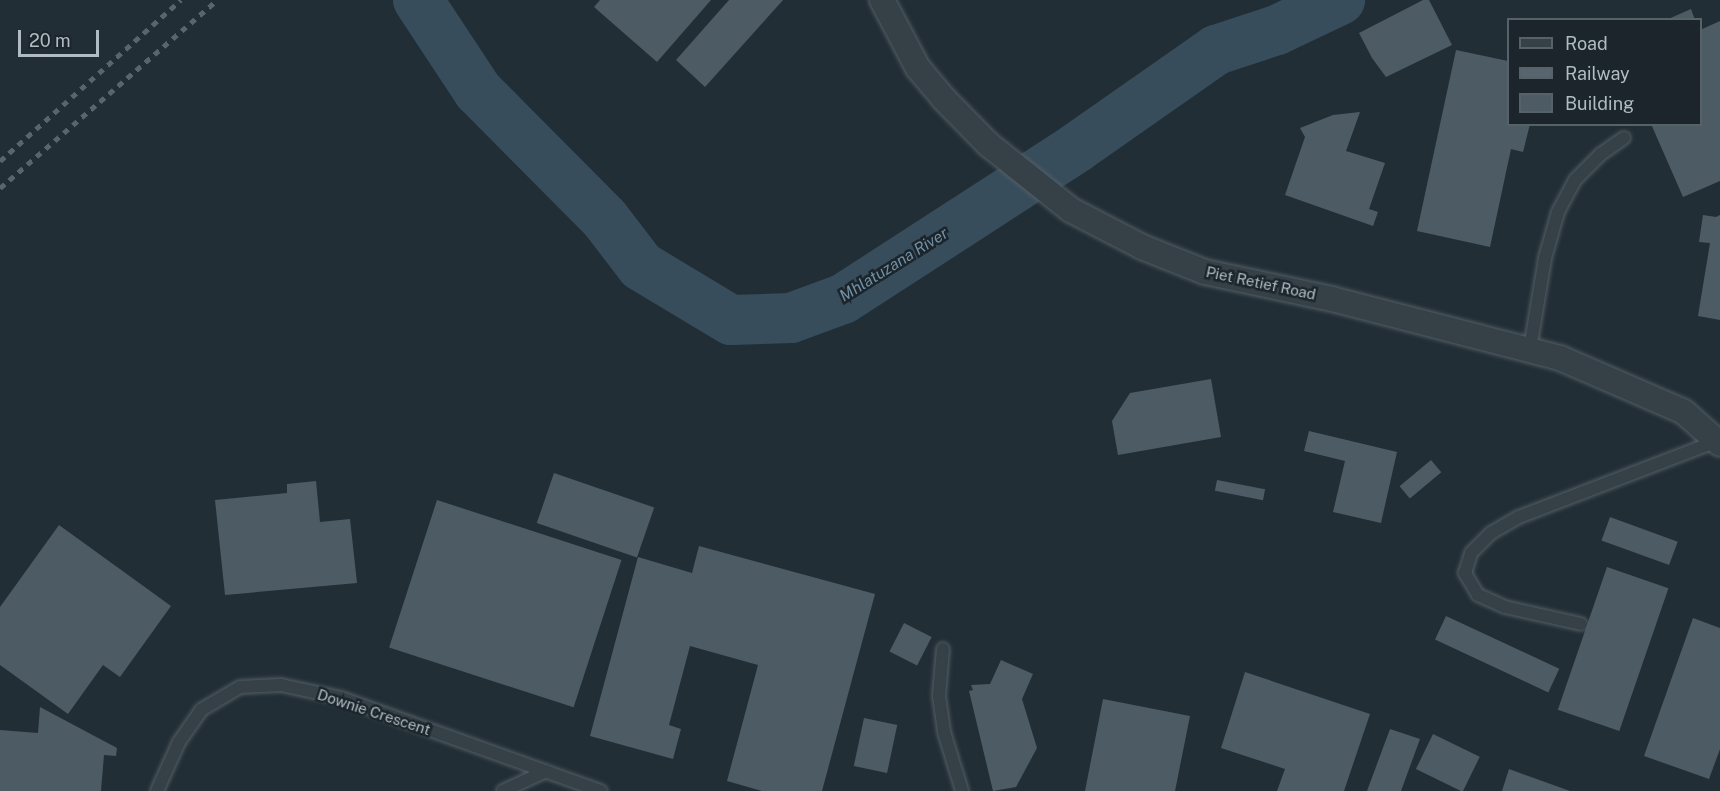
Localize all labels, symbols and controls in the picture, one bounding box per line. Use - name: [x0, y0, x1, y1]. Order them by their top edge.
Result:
- scale bar: [21, 18, 102, 56]
- legend: [1507, 18, 1702, 126]
- text: 20 m: [29, 30, 71, 51]
- text: Road: [1565, 33, 1608, 54]
- text: Railway: [1565, 63, 1630, 84]
- text: Building: [1565, 93, 1634, 114]
- water label: Mhlatuzana River: [836, 224, 952, 306]
- street label: Piet Retief Road: [1204, 263, 1318, 303]
- street label: Downie Crescent: [315, 685, 433, 739]

